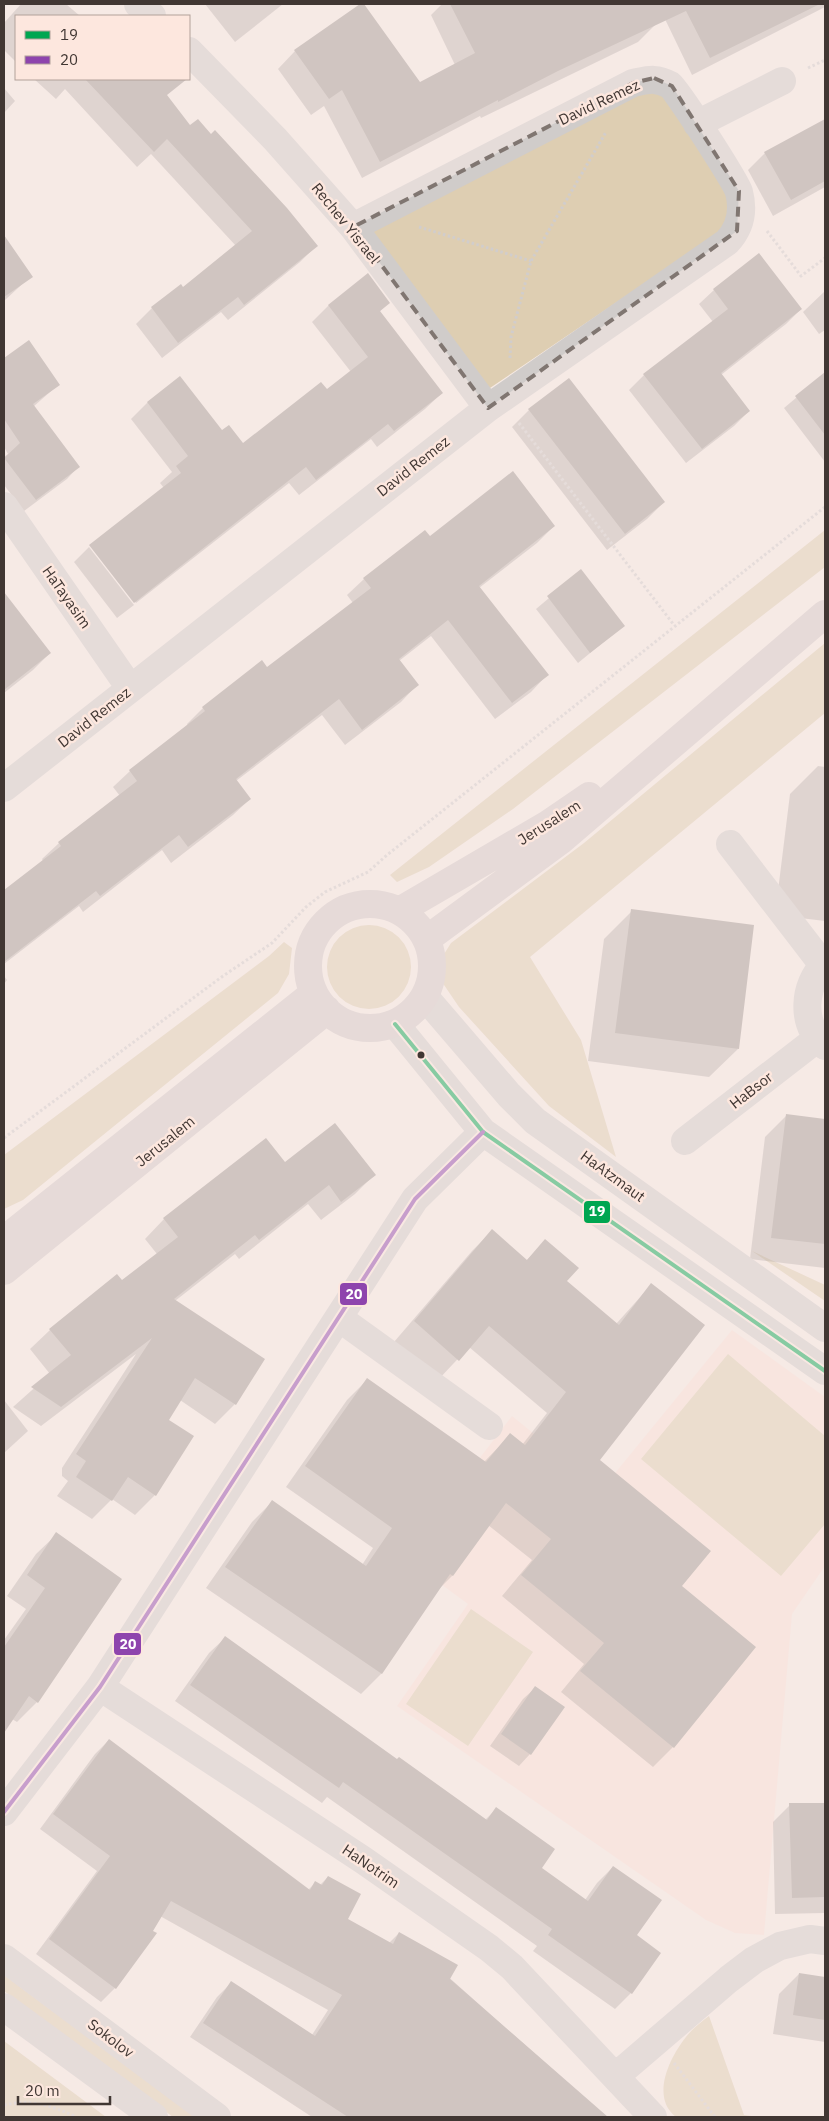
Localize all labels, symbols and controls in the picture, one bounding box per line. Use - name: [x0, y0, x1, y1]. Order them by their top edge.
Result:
- legend: [15, 15, 190, 80]
- text: 19: [60, 25, 78, 44]
- text: 20: [60, 50, 78, 69]
- street label: David Remez: [555, 75, 643, 129]
- street label: Rechev Yisrael: [308, 179, 384, 267]
- street label: David Remez: [373, 432, 453, 500]
- street label: HaTayasim: [38, 562, 96, 632]
- street label: David Remez: [54, 683, 134, 751]
- street label: Jerusalem: [514, 795, 584, 849]
- unlabelled marker: [416, 1050, 426, 1060]
- street label: HaBsor: [726, 1067, 777, 1113]
- street label: Jerusalem: [132, 1111, 198, 1171]
- street label: HaAtzmaut: [577, 1146, 649, 1206]
- line badge: 19: [583, 1200, 611, 1224]
- text: 19: [589, 1202, 605, 1220]
- line badge: 20: [339, 1282, 368, 1306]
- text: 20: [346, 1285, 362, 1303]
- line badge: 20: [113, 1632, 142, 1656]
- text: 20: [120, 1635, 136, 1653]
- street label: HaNotrim: [339, 1840, 403, 1892]
- street label: Sokolov: [84, 2014, 138, 2062]
- scale bar: [18, 2074, 110, 2106]
- text: 20 m: [25, 2081, 60, 2100]

